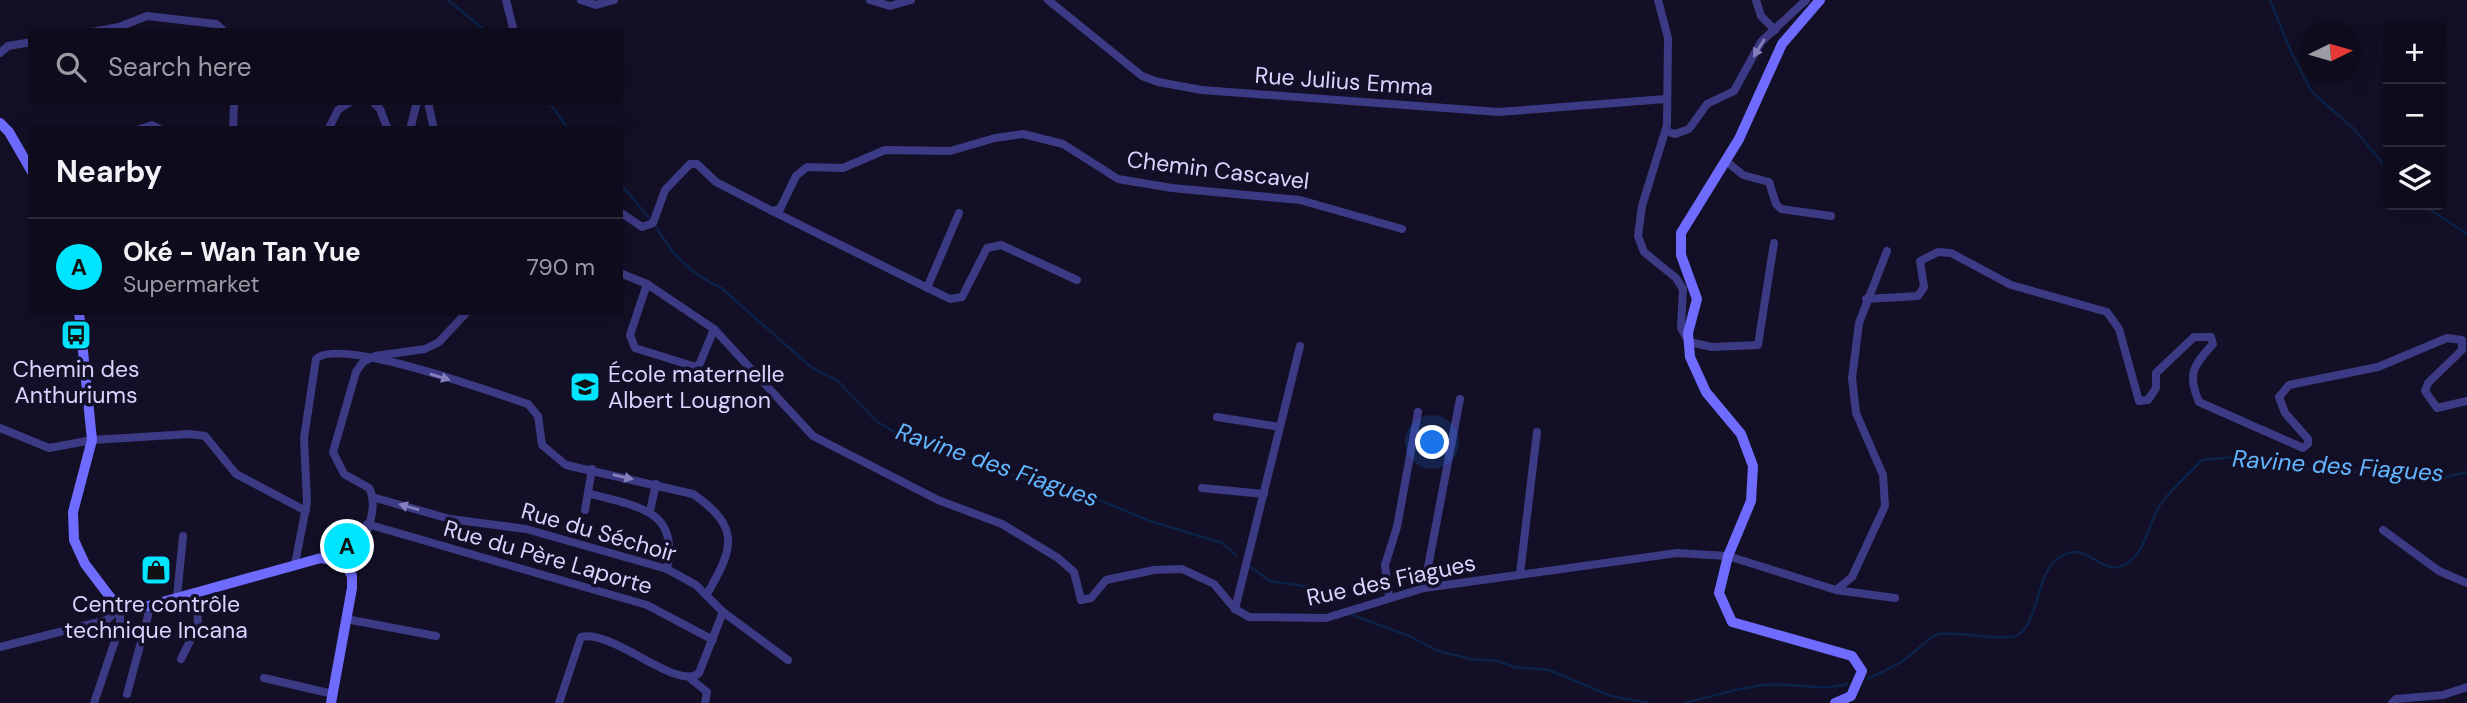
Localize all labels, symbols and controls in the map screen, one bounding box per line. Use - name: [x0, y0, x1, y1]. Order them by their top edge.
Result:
- north arrow: [2299, 21, 2362, 84]
- map controls: [2383, 21, 2446, 210]
- button: +: [2383, 21, 2446, 84]
- search box: [28, 28, 623, 105]
- one-way arrow: [1752, 38, 1765, 58]
- icon: search: [52, 48, 90, 86]
- text: Search here: [108, 50, 251, 84]
- street label: Rue Julius Emma: [1254, 60, 1434, 102]
- button: −: [2383, 84, 2446, 147]
- street label: Chemin Cascavel: [1125, 144, 1311, 196]
- button: layers: [2383, 147, 2446, 210]
- text: Nearby: [56, 152, 162, 191]
- text: Oké - Wan Tan Yue: [123, 235, 361, 269]
- text: A: [71, 252, 87, 282]
- text: 790 m: [527, 252, 595, 282]
- text: Supermarket: [123, 269, 259, 299]
- bus stop icon: Chemin des Anthuriums: [59, 318, 93, 352]
- place label: Chemin des Anthuriums: [12, 354, 140, 410]
- place label: École maternelle Albert Lougnon: [608, 359, 785, 415]
- school or university icon: École maternelle Albert Lougnon: [568, 370, 602, 404]
- one-way arrow: [430, 372, 451, 382]
- water label: Ravine des Fiagues: [892, 415, 1102, 514]
- your location: [1415, 425, 1449, 459]
- water label: Ravine des Fiagues: [2231, 443, 2445, 488]
- one-way arrow: [612, 471, 634, 482]
- street label: Rue du Séchoir: [518, 496, 680, 568]
- one-way arrow: [398, 501, 420, 512]
- street label: Rue du Père Laporte: [440, 513, 656, 601]
- pin: A: [324, 520, 370, 572]
- street label: Rue des Fiagues: [1304, 547, 1478, 613]
- shop icon: Centre contrôle technique Incana: [139, 553, 173, 587]
- place label: Centre contrôle technique Incana: [64, 589, 248, 645]

